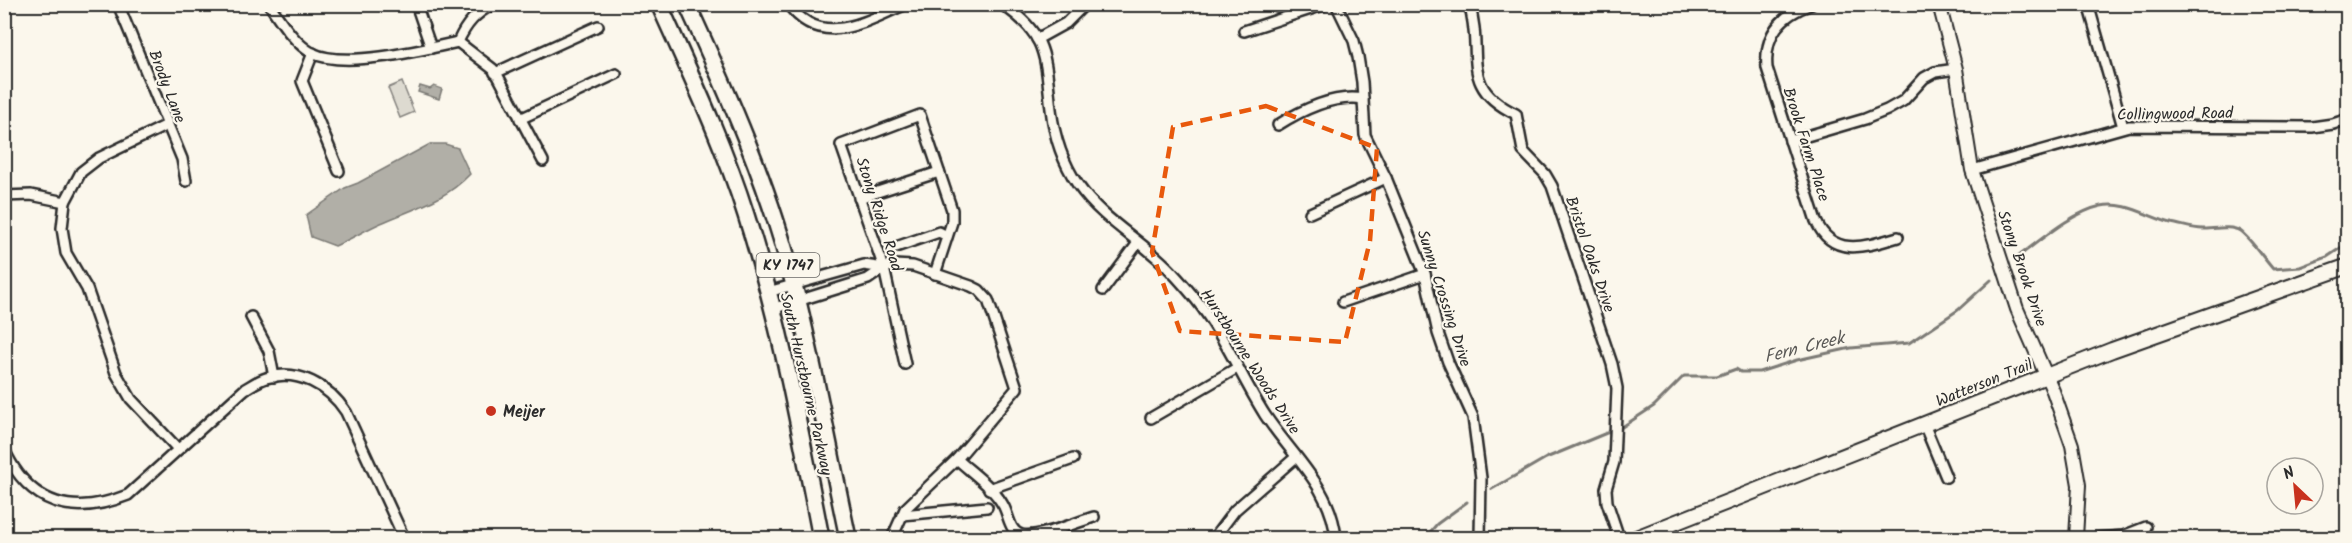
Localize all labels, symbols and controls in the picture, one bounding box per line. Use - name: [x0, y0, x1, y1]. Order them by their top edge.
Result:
- street label: Brody Lane: [141, 46, 192, 127]
- street label: Brook Farm Place: [1775, 84, 1836, 205]
- street label: Collingwood Road: [2117, 101, 2234, 128]
- street label: Stony Ridge Road: [848, 154, 909, 276]
- street label: Bristol Oaks Drive: [1558, 193, 1621, 316]
- street label: Stony Brook Drive: [1990, 207, 2053, 330]
- street label: Sunny Crossing Drive: [1410, 227, 1478, 370]
- road number: KY 1747: [756, 253, 820, 277]
- street label: Hurstbourne Woods Drive: [1193, 284, 1306, 440]
- street label: South Hurstbourne Parkway: [772, 290, 839, 479]
- water label: Fern Creek: [1761, 324, 1850, 372]
- street label: Watterson Trail: [1932, 352, 2037, 414]
- place label: Meijer: [503, 400, 546, 425]
- marker: Meijer: [484, 404, 498, 418]
- north arrow: [2265, 456, 2325, 516]
- text: N: [2279, 460, 2299, 487]

